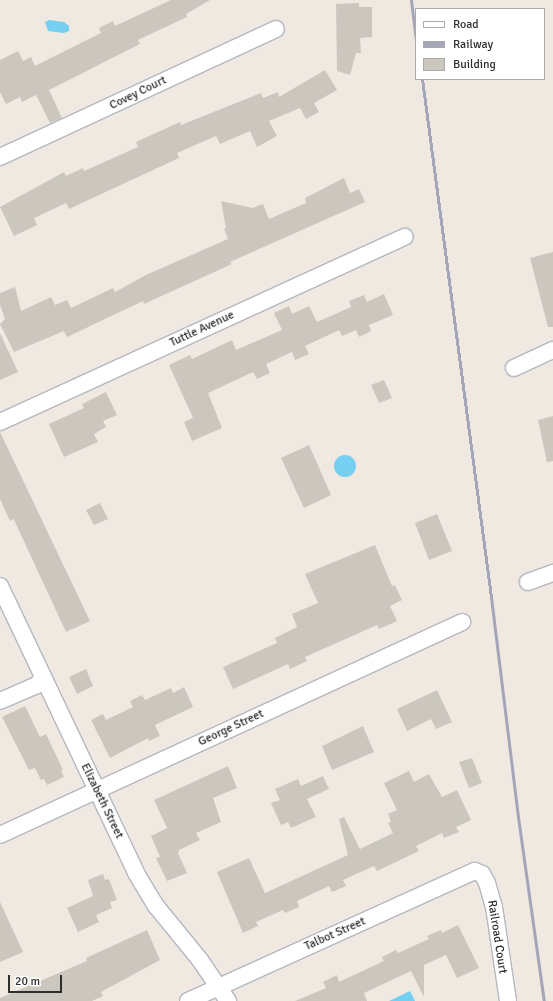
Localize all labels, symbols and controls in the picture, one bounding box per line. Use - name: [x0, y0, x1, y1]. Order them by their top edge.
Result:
- legend: [415, 8, 545, 80]
- text: Road: [453, 17, 479, 32]
- text: Railway: [453, 37, 493, 52]
- text: Building: [453, 57, 496, 72]
- street label: Covey Court: [107, 73, 169, 113]
- street label: Tuttle Avenue: [167, 308, 237, 350]
- street label: George Street: [196, 707, 266, 749]
- street label: Elizabeth Street: [78, 761, 126, 841]
- street label: Railroad Court: [484, 899, 510, 975]
- street label: Talbot Street: [302, 914, 368, 954]
- scale bar: [10, 967, 64, 993]
- text: 20 m: [15, 974, 40, 989]

